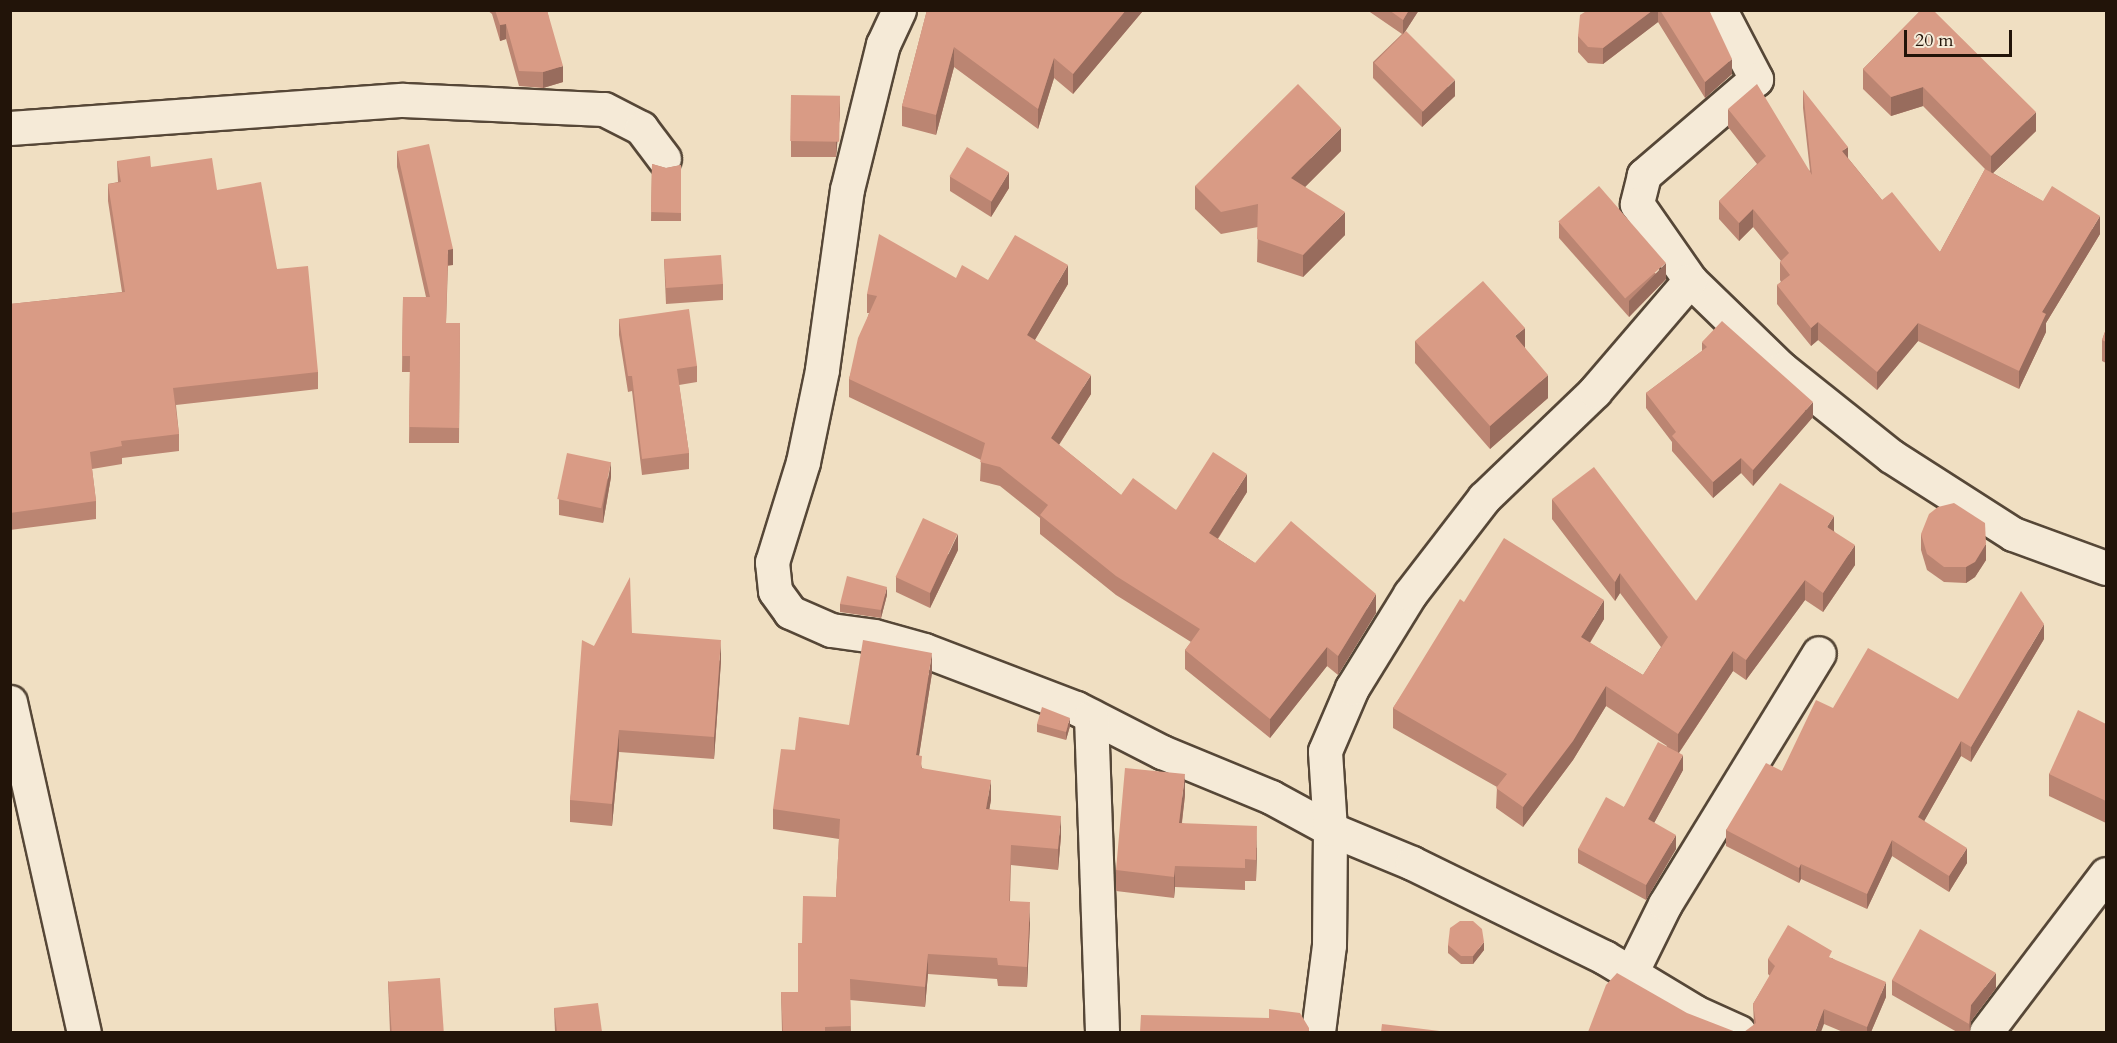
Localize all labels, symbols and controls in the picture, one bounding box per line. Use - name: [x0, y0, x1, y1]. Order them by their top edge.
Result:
- scale bar: [1907, 18, 2015, 56]
- text: 20 m: [1915, 28, 1954, 53]

